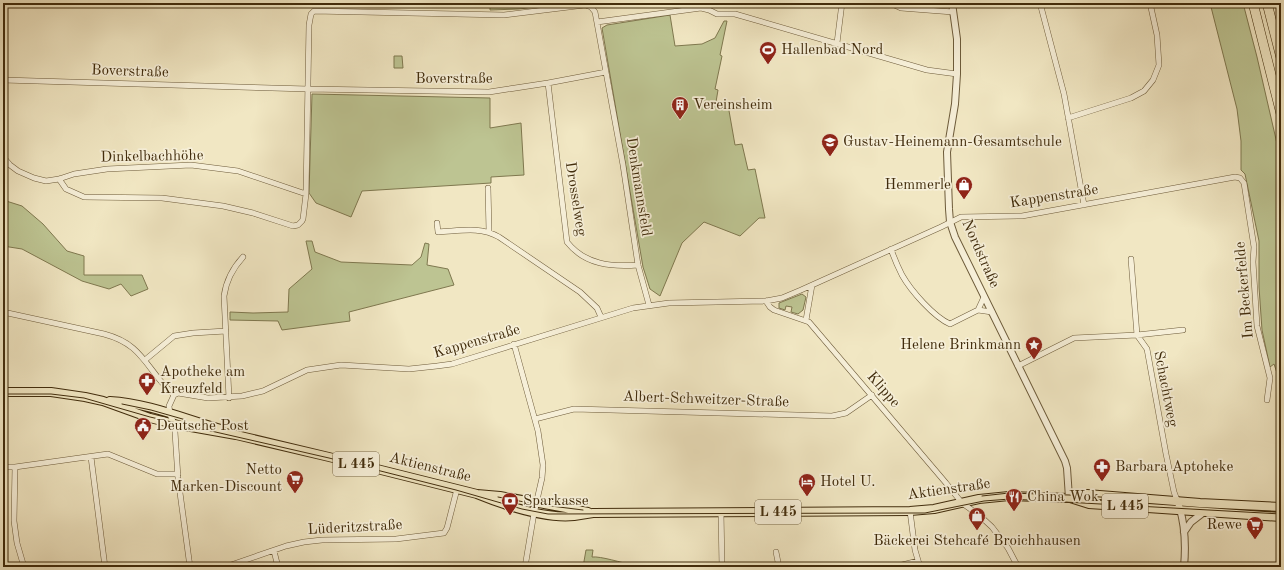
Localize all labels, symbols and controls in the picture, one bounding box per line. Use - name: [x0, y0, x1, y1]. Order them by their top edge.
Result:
- sports icon: Hallenbad Nord: [758, 40, 778, 65]
- place label: Hallenbad Nord: [781, 43, 884, 58]
- street label: Boverstraße: [91, 63, 169, 81]
- street label: Boverstraße: [415, 72, 493, 87]
- building icon: Vereinsheim: [670, 95, 690, 120]
- place label: Vereinsheim: [693, 98, 773, 113]
- school or university icon: Gustav-Heinemann-Gesamtschule: [820, 132, 840, 157]
- place label: Gustav-Heinemann-Gesamtschule: [843, 135, 1062, 150]
- street label: Denkmannsfeld: [623, 136, 653, 238]
- street label: Dinkelbachhöhe: [100, 149, 204, 165]
- street label: Drosselweg: [562, 161, 588, 237]
- shop icon: Hemmerle: [954, 175, 974, 200]
- place label: Hemmerle: [884, 178, 951, 193]
- street label: Kappenstraße: [1009, 183, 1099, 211]
- street label: Nordstraße: [958, 218, 1002, 291]
- street label: Im Beckerfelde: [1233, 241, 1257, 339]
- street label: Kappenstraße: [432, 322, 522, 362]
- place icon: Helene Brinkmann: [1024, 335, 1044, 360]
- place label: Helene Brinkmann: [900, 338, 1021, 353]
- street label: Schachtweg: [1150, 350, 1180, 428]
- place label: Apotheke am Kreuzfeld: [160, 365, 245, 397]
- street label: Klippe: [864, 369, 902, 411]
- pharmacy icon: Apotheke am Kreuzfeld: [137, 371, 157, 396]
- street label: Albert-Schweitzer-Straße: [623, 390, 789, 410]
- public building icon: Deutsche Post: [133, 416, 153, 441]
- place label: Deutsche Post: [156, 419, 249, 434]
- street label: Aktienstraße: [388, 451, 473, 485]
- road number: L 445: [333, 452, 379, 476]
- pharmacy icon: Barbara Aptoheke: [1092, 457, 1112, 482]
- place label: Barbara Aptoheke: [1115, 460, 1234, 475]
- place label: Netto Marken-Discount: [170, 463, 282, 495]
- supermarket icon: Netto Marken-Discount: [285, 469, 305, 494]
- hotel icon: Hotel U.: [797, 472, 817, 497]
- place label: Hotel U.: [820, 475, 876, 490]
- street label: Aktienstraße: [907, 477, 992, 503]
- restaurant icon: China Wok: [1004, 487, 1024, 512]
- place label: China Wok: [1027, 490, 1099, 505]
- bank icon: Sparkasse: [500, 491, 520, 516]
- place label: Sparkasse: [523, 494, 589, 509]
- road number: L 445: [1102, 494, 1148, 518]
- road number: L 445: [755, 500, 801, 524]
- shop icon: Bäckerei Stehcafé Broichhausen: [967, 506, 987, 531]
- supermarket icon: Rewe: [1245, 515, 1265, 540]
- street label: Lüderitzstraße: [307, 518, 403, 538]
- place label: Rewe: [1207, 518, 1242, 533]
- place label: Bäckerei Stehcafé Broichhausen: [873, 534, 1081, 549]

